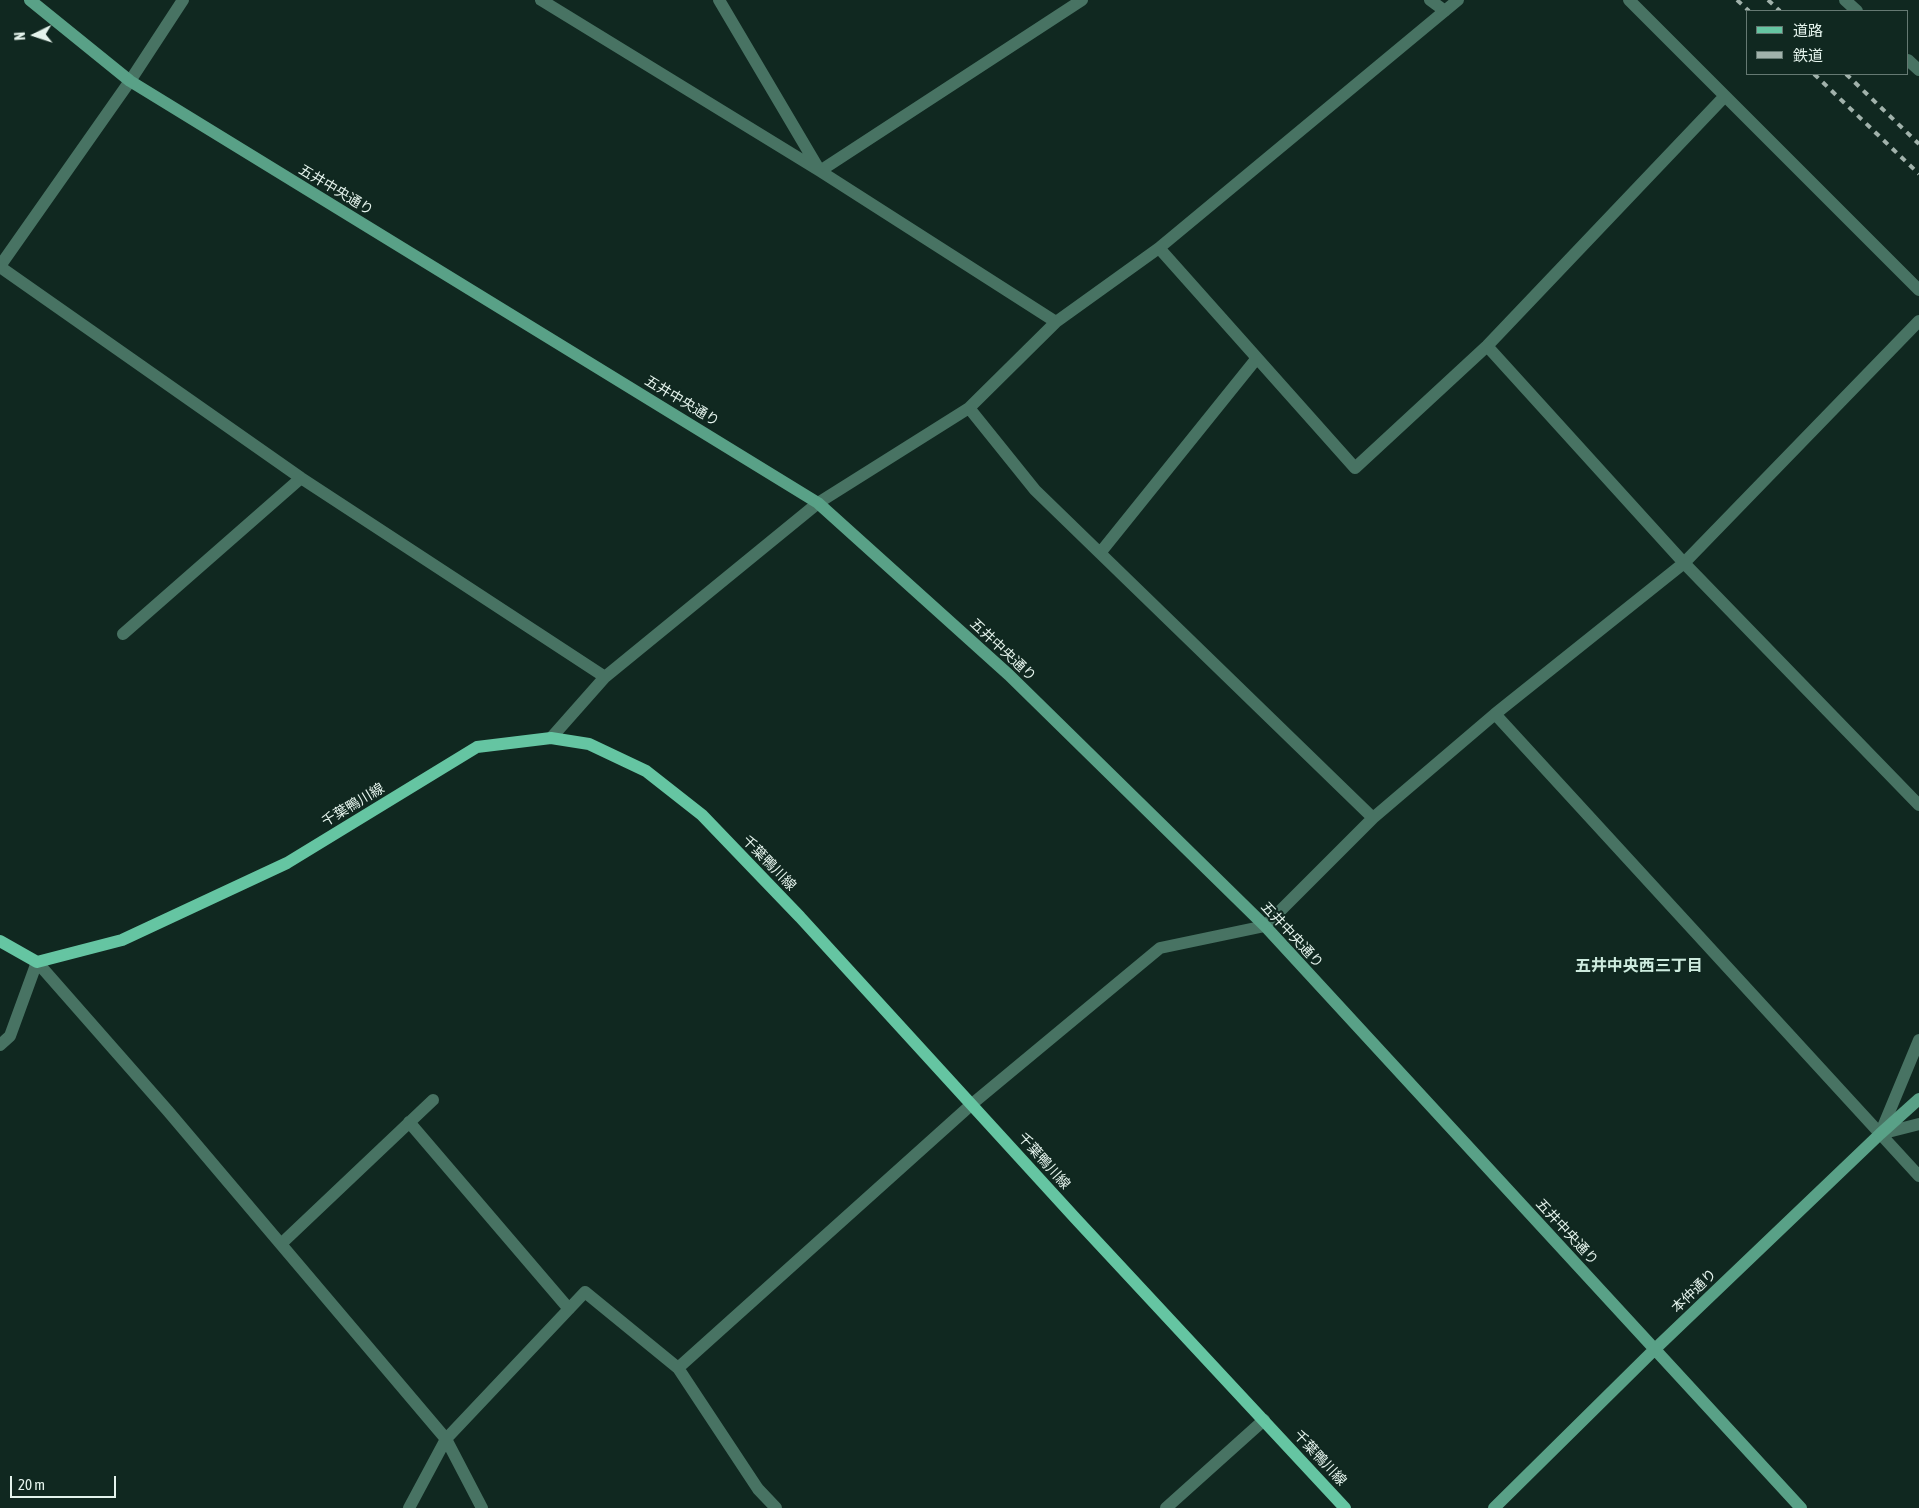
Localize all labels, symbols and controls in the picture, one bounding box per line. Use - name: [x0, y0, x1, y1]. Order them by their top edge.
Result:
- north arrow: [10, 10, 60, 60]
- legend: [1746, 10, 1909, 75]
- text: 道路: [1793, 22, 1823, 39]
- text: N: [12, 31, 28, 41]
- text: 鉄道: [1793, 47, 1823, 64]
- street label: 五井中央通り: [296, 161, 376, 219]
- street label: 五井中央通り: [642, 372, 722, 430]
- street label: 五井中央通り: [967, 615, 1039, 685]
- street label: 千葉鴨川線: [319, 780, 387, 830]
- street label: 千葉鴨川線: [739, 832, 799, 894]
- street label: 五井中央通り: [1257, 899, 1327, 971]
- district label: 五井中央西三丁目: [1575, 956, 1703, 976]
- street label: 千葉鴨川線: [1014, 1129, 1074, 1193]
- street label: 五井中央通り: [1532, 1196, 1602, 1268]
- street label: 本仲通り: [1668, 1266, 1720, 1316]
- street label: 千葉鴨川線: [1290, 1427, 1350, 1489]
- scale bar: [12, 1466, 119, 1498]
- text: 20 m: [18, 1476, 45, 1493]

